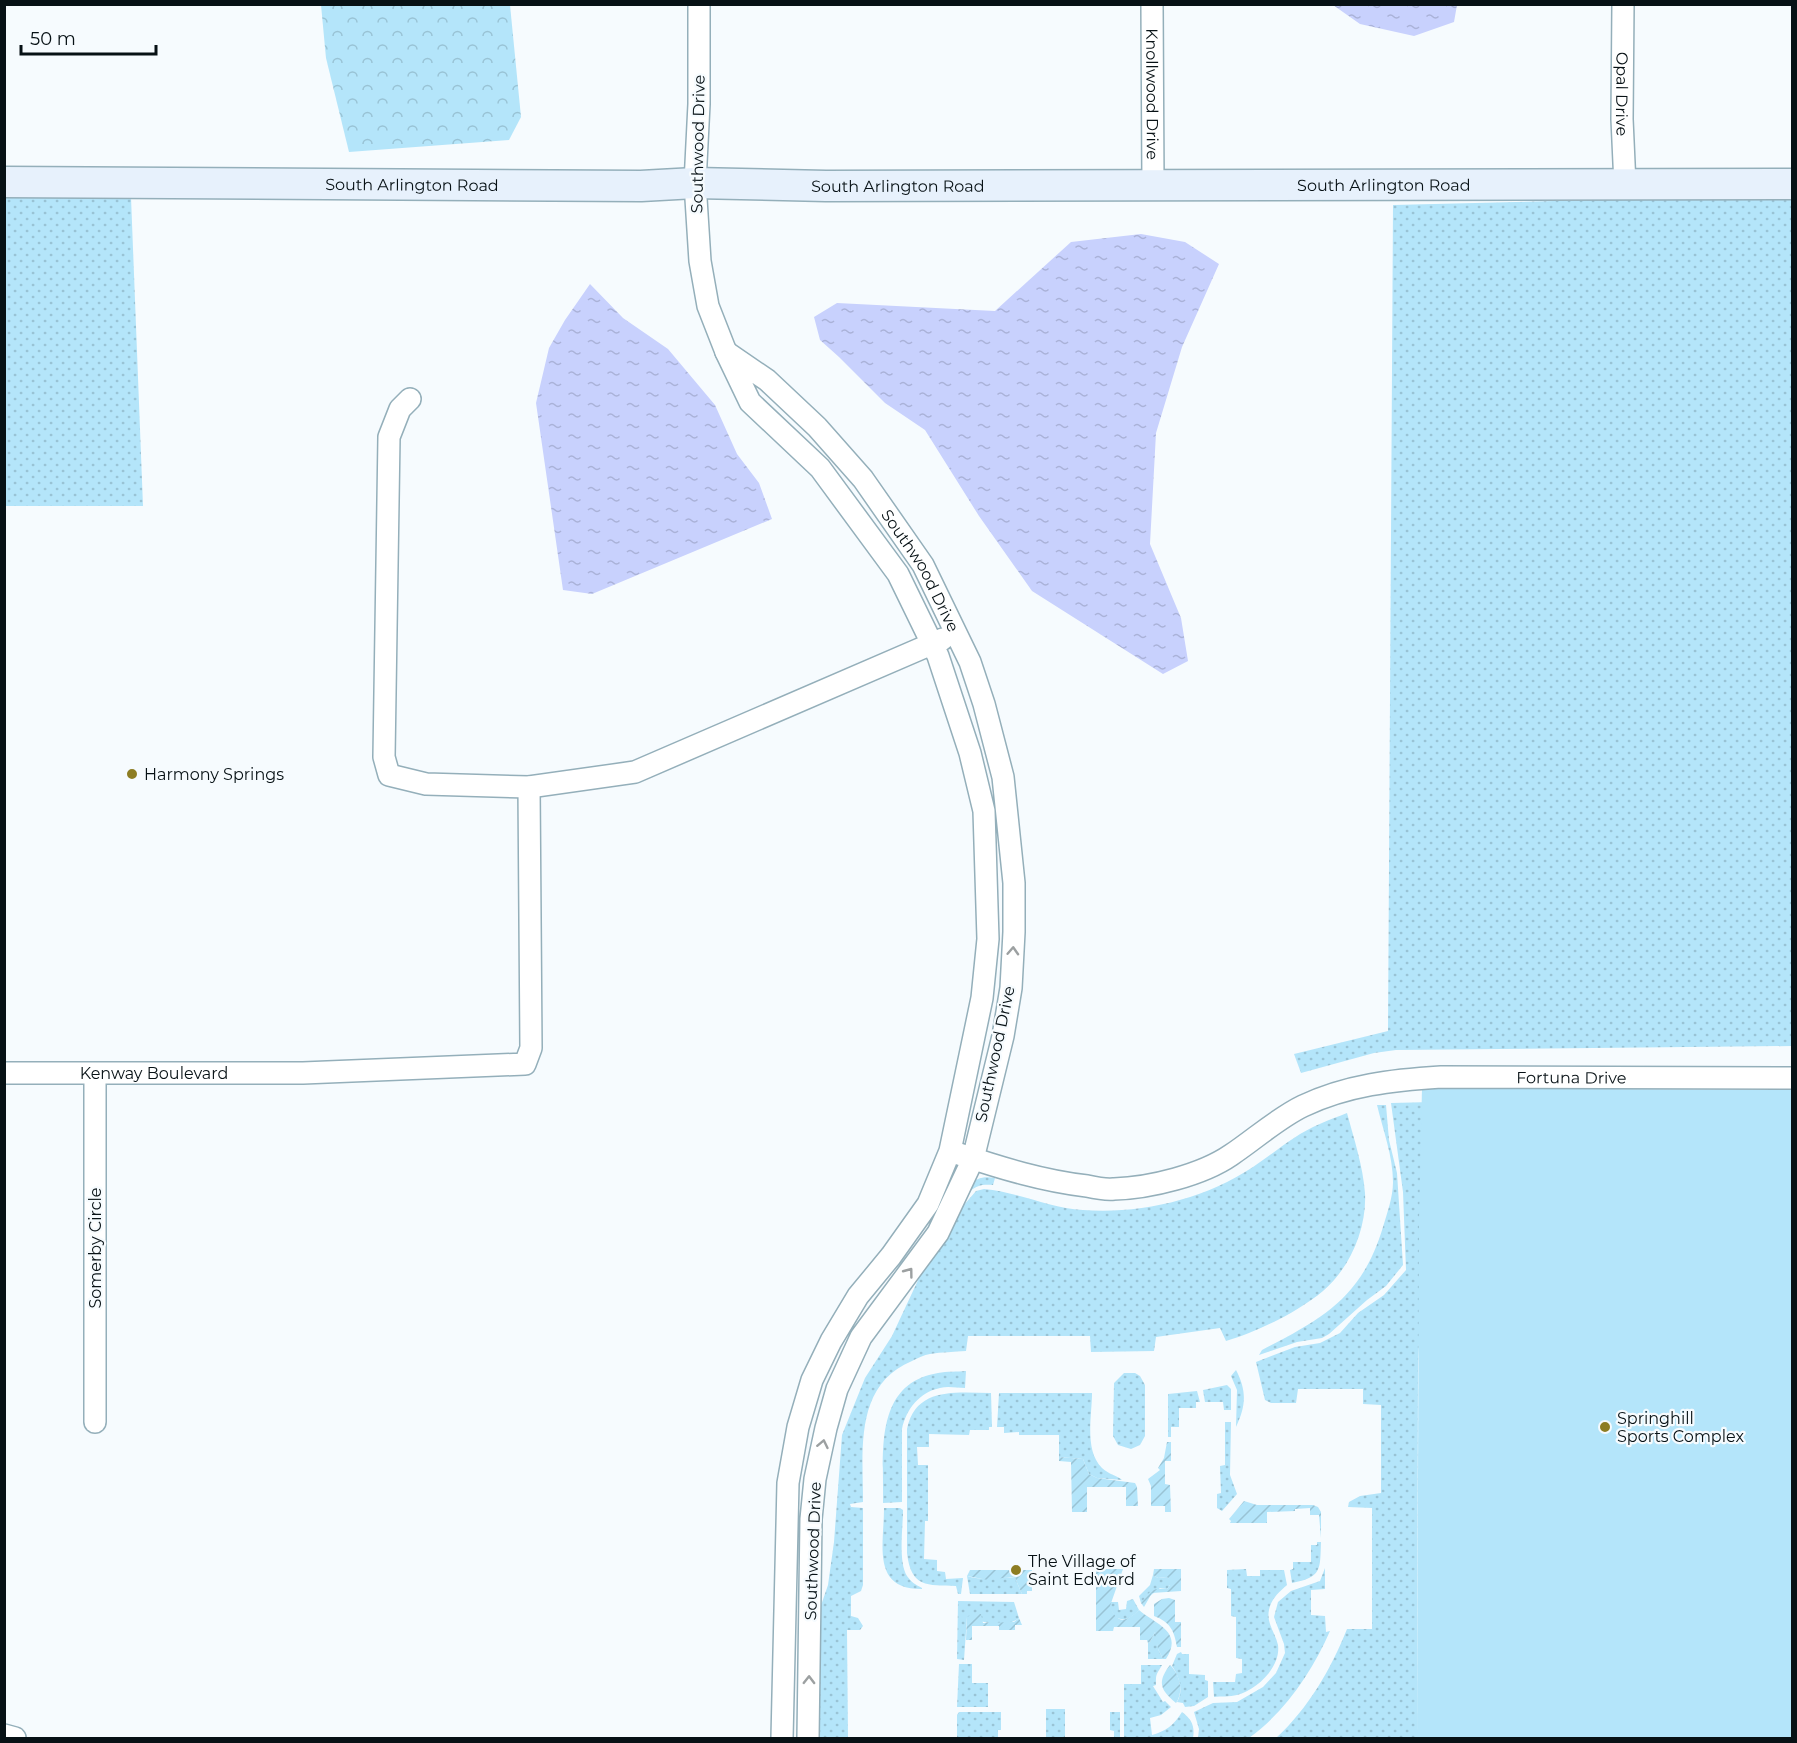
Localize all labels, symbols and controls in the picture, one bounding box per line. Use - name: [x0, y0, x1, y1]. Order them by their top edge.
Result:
- scale bar: [21, 18, 156, 56]
- text: 50 m: [30, 28, 76, 50]
- street label: Knollwood Drive: [1143, 28, 1162, 160]
- street label: Opal Drive: [1612, 52, 1632, 136]
- street label: Southwood Drive: [687, 75, 709, 213]
- street label: South Arlington Road: [325, 175, 499, 195]
- street label: South Arlington Road: [1297, 175, 1471, 195]
- street label: South Arlington Road: [811, 176, 985, 196]
- street label: Southwood Drive: [878, 506, 963, 635]
- place label: Harmony Springs: [144, 765, 284, 784]
- marker: Harmony Springs: [125, 767, 139, 781]
- one-way arrow: [1006, 947, 1019, 956]
- street label: Southwood Drive: [971, 984, 1019, 1124]
- street label: Kenway Boulevard: [80, 1064, 228, 1083]
- street label: Fortuna Drive: [1516, 1068, 1626, 1087]
- street label: Somerby Circle: [86, 1188, 105, 1309]
- one-way arrow: [902, 1267, 913, 1278]
- place label: Springhill Sports Complex: [1617, 1409, 1744, 1446]
- marker: Springhill Sports Complex: [1598, 1420, 1612, 1434]
- one-way arrow: [816, 1439, 829, 1449]
- street label: Southwood Drive: [801, 1481, 825, 1621]
- place label: The Village of Saint Edward: [1028, 1552, 1136, 1589]
- marker: The Village of Saint Edward: [1009, 1563, 1023, 1577]
- one-way arrow: [803, 1676, 815, 1685]

